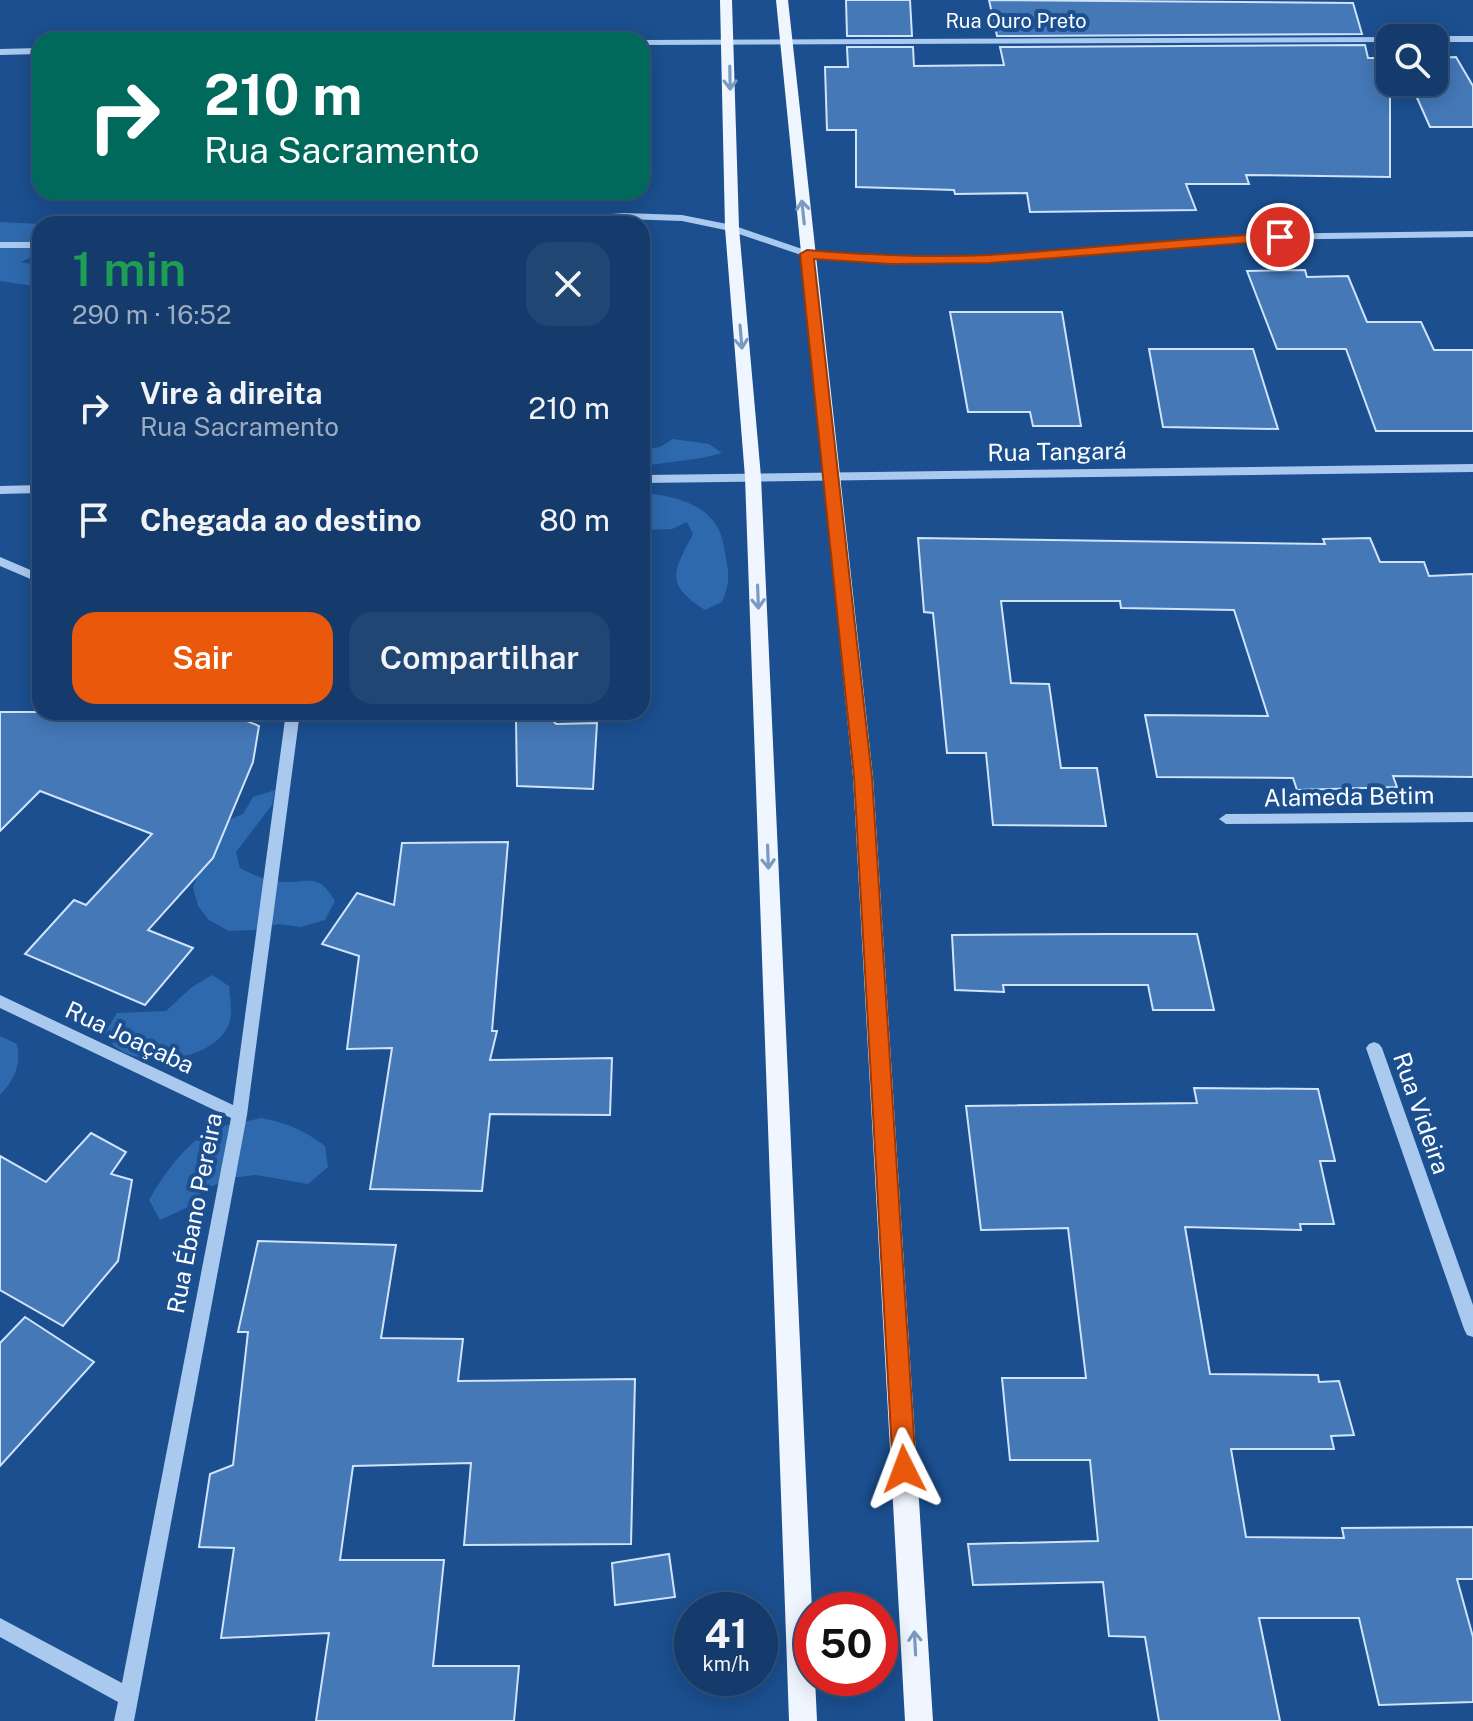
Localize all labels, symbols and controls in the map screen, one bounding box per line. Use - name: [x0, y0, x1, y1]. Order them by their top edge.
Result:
- street label: Rua Ouro Preto: [945, 9, 1087, 33]
- map controls: [1376, 24, 1448, 96]
- button: search: [1376, 24, 1448, 96]
- text: 210 m: [204, 62, 362, 128]
- icon: right: [72, 64, 176, 168]
- one-way arrow: [722, 64, 738, 91]
- text: Rua Sacramento: [204, 129, 480, 171]
- one-way arrow: [795, 199, 810, 226]
- pin: [1246, 203, 1314, 271]
- icon: arrive: [1258, 215, 1302, 259]
- text: 1 min: [72, 240, 186, 297]
- button: close: [526, 242, 610, 326]
- text: 290 m · 16:52: [72, 299, 232, 330]
- one-way arrow: [734, 324, 749, 350]
- text: Vire à direita: [140, 375, 323, 411]
- icon: right: [72, 386, 116, 430]
- text: 210 m: [528, 390, 610, 426]
- text: Rua Sacramento: [140, 411, 339, 442]
- street label: Rua Tangará: [987, 436, 1127, 466]
- icon: arrive: [72, 498, 116, 542]
- text: Chegada ao destino: [140, 502, 421, 538]
- text: 80 m: [539, 502, 610, 538]
- one-way arrow: [751, 583, 766, 610]
- button: Sair: [72, 612, 333, 704]
- button: Compartilhar: [349, 612, 610, 704]
- street label: Alameda Betim: [1263, 781, 1435, 811]
- one-way arrow: [761, 843, 776, 870]
- street label: Rua Joaçaba: [61, 995, 199, 1079]
- street label: Rua Videira: [1388, 1048, 1456, 1178]
- street label: Rua Ébano Pereira: [161, 1110, 227, 1316]
- position arrow: [862, 1427, 946, 1511]
- speed limit sign: 50: [794, 1592, 898, 1696]
- text: 41: [704, 1610, 748, 1657]
- one-way arrow: [907, 1630, 922, 1657]
- text: km/h: [702, 1652, 750, 1676]

